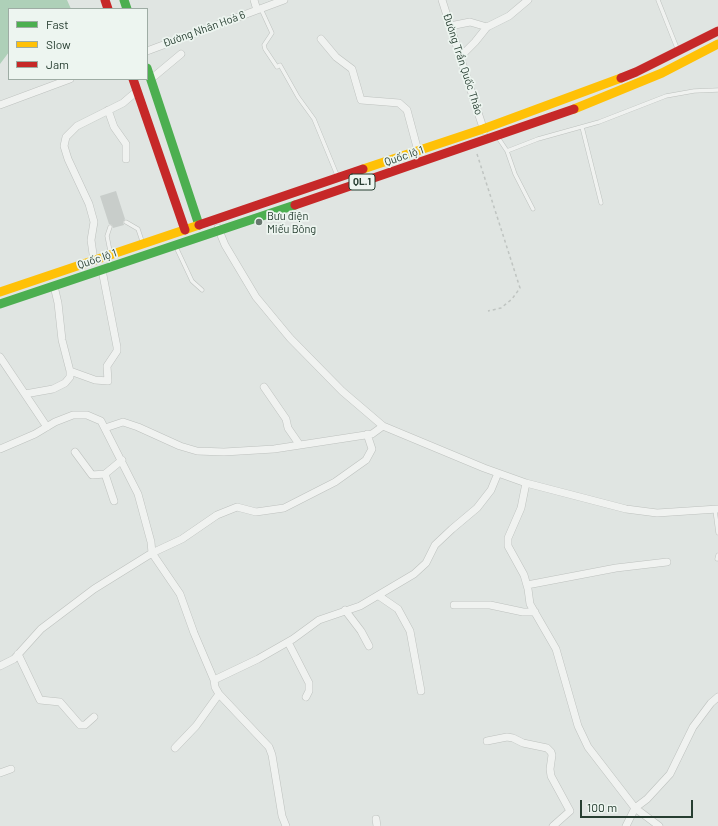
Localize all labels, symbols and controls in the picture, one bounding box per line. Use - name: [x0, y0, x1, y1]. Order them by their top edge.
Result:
- legend: [8, 8, 148, 80]
- street label: Đường Nhân Hoà 6: [161, 8, 247, 50]
- street label: Đường Trần Quốc Thảo: [440, 11, 486, 117]
- text: Fast: [46, 17, 69, 31]
- text: Slow: [46, 37, 71, 51]
- text: Jam: [46, 57, 69, 71]
- street label: Quốc lộ 1: [383, 143, 425, 169]
- road number: QL.1: [349, 174, 375, 190]
- place label: Bưu điện Miếu Bông: [267, 209, 316, 235]
- marker: Bưu điện Miếu Bông: [254, 217, 264, 227]
- street label: Quốc lộ 1: [76, 246, 118, 272]
- scale bar: [582, 792, 695, 818]
- text: 100 m: [587, 800, 617, 814]

